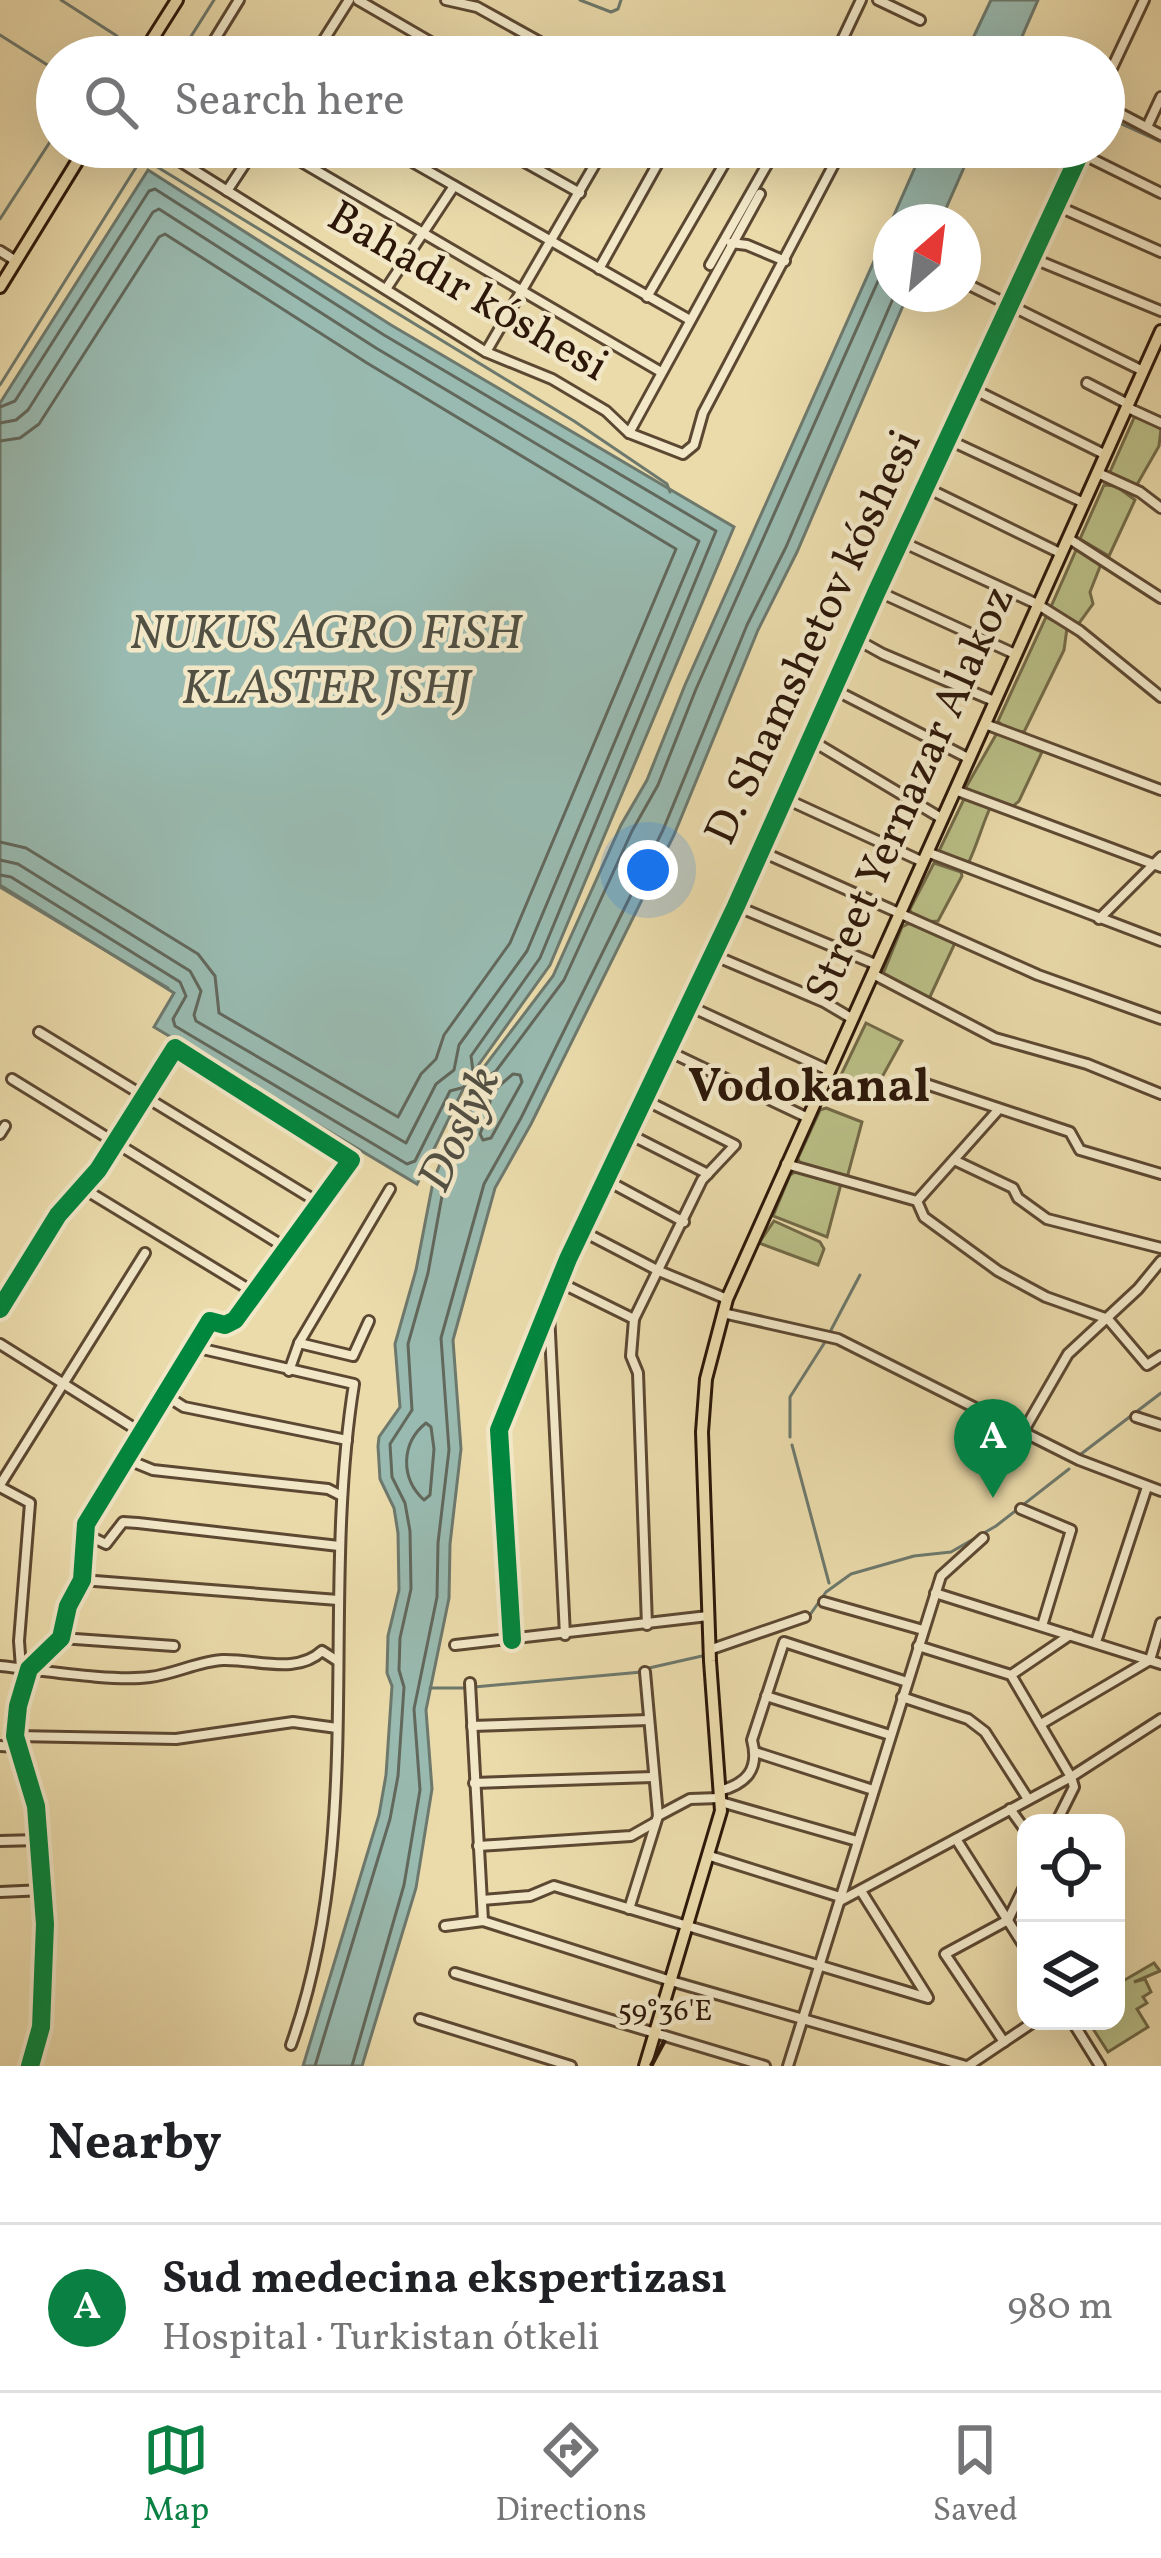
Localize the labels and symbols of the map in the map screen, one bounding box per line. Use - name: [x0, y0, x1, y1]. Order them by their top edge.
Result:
- street label: Bahadır kóshesi: [315, 187, 619, 399]
- north arrow: [873, 204, 981, 312]
- street label: D. Shamshetov kóshesi: [691, 420, 939, 856]
- street label: Street Yernazar Alakoz: [792, 577, 1032, 1013]
- water label: NUKUS AGRO FISH KLASTER JSHJ: [130, 602, 523, 724]
- your location: [618, 840, 678, 900]
- district label: Vodokanal: [688, 1055, 930, 1122]
- water label: Doslyk: [403, 1057, 519, 1203]
- pin: A: [954, 1399, 1032, 1498]
- text: 59°36'E: [618, 1991, 712, 2033]

